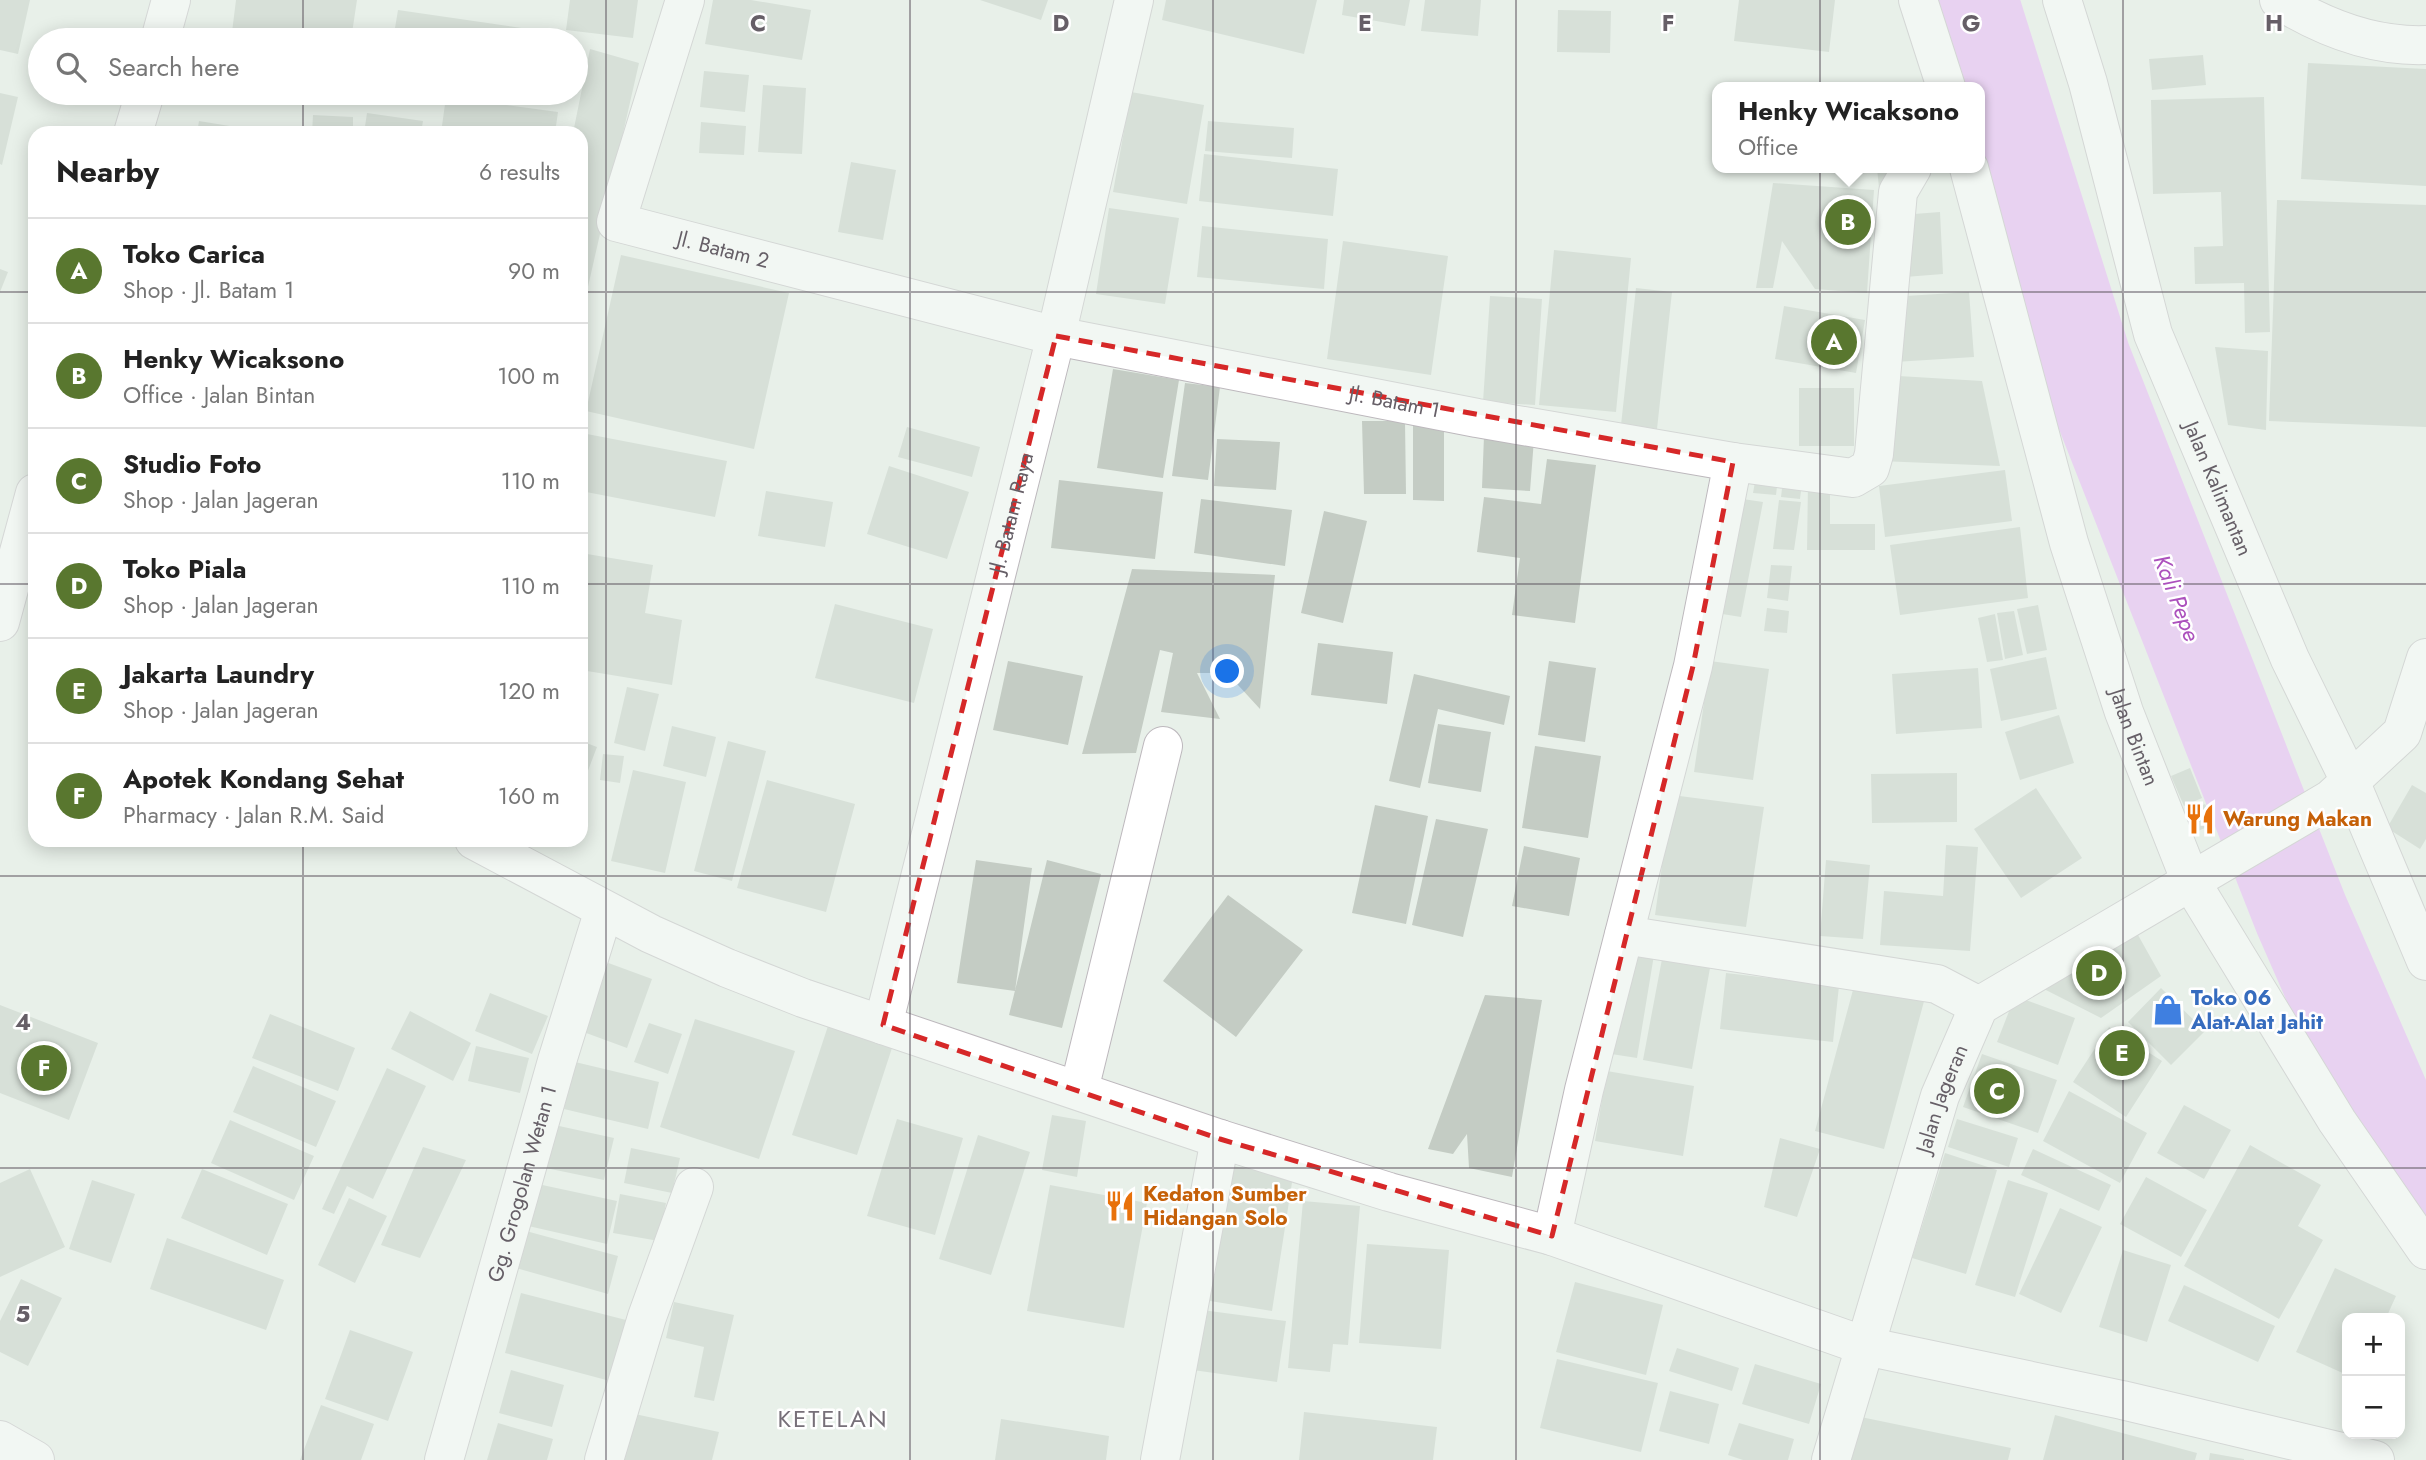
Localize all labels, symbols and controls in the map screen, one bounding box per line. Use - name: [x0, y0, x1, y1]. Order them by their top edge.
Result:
- text: C: [750, 6, 766, 40]
- text: D: [1053, 6, 1070, 40]
- text: E: [1358, 6, 1372, 40]
- text: F: [1662, 6, 1674, 40]
- text: G: [1962, 6, 1980, 40]
- text: H: [2265, 6, 2283, 40]
- search box: [28, 28, 588, 105]
- icon: search: [52, 48, 90, 86]
- text: Search here: [108, 48, 240, 86]
- popup: [1712, 82, 1985, 173]
- text: Henky Wicaksono: [1738, 92, 1959, 130]
- text: Office: [1738, 130, 1798, 164]
- text: Nearby: [56, 150, 159, 193]
- text: 6 results: [479, 155, 560, 189]
- pin: B: [1825, 196, 1871, 248]
- street label: Jl. Batam 2: [671, 223, 772, 276]
- text: Toko Carica: [123, 235, 265, 273]
- text: A: [71, 254, 87, 288]
- text: 90 m: [508, 254, 560, 288]
- text: Shop · Jl. Batam 1: [123, 273, 294, 307]
- pin: A: [1811, 316, 1857, 368]
- text: Henky Wicaksono: [123, 340, 344, 378]
- text: B: [71, 359, 87, 393]
- text: 100 m: [497, 359, 560, 393]
- text: Office · Jalan Bintan: [123, 378, 315, 412]
- street label: Jl. Batam 1: [1344, 378, 1442, 425]
- street label: Jalan Kalimantan: [2175, 414, 2260, 560]
- text: Studio Foto: [123, 445, 261, 483]
- street label: Jl. Batam Raya: [981, 449, 1041, 579]
- text: C: [71, 464, 87, 498]
- text: 110 m: [501, 464, 560, 498]
- text: Shop · Jalan Jageran: [123, 483, 319, 517]
- text: Toko Piala: [123, 550, 247, 588]
- water label: Kali Pepe: [2145, 550, 2209, 647]
- text: D: [71, 569, 87, 603]
- text: 110 m: [501, 569, 560, 603]
- text: Shop · Jalan Jageran: [123, 588, 319, 622]
- your location: [1210, 654, 1244, 688]
- text: Jakarta Laundry: [123, 655, 314, 693]
- text: E: [72, 674, 86, 708]
- text: 120 m: [498, 674, 560, 708]
- street label: Jalan Bintan: [2101, 682, 2167, 790]
- text: Shop · Jalan Jageran: [123, 693, 319, 727]
- text: Apotek Kondang Sehat: [123, 760, 404, 798]
- text: F: [73, 779, 85, 813]
- text: 160 m: [498, 779, 560, 813]
- text: Pharmacy · Jalan R.M. Said: [123, 798, 384, 832]
- restaurant icon: Warung Makan: [2183, 802, 2217, 836]
- place label: Warung Makan: [2223, 804, 2372, 834]
- pin: D: [2076, 947, 2122, 999]
- place label: Toko 06 Alat-Alat Jahit: [2190, 983, 2323, 1037]
- shop icon: Toko 06 Alat-Alat Jahit: [2151, 993, 2185, 1027]
- text: 4: [15, 1005, 31, 1039]
- pin: E: [2099, 1027, 2145, 1079]
- street label: Jalan Jageran: [1908, 1040, 1976, 1160]
- pin: F: [21, 1042, 67, 1094]
- pin: C: [1974, 1065, 2020, 1117]
- street label: Gg. Grogolan Wetan 1: [480, 1082, 564, 1286]
- place label: Kedaton Sumber Hidangan Solo: [1143, 1179, 1307, 1233]
- restaurant icon: Kedaton Sumber Hidangan Solo: [1103, 1189, 1137, 1223]
- text: 5: [16, 1297, 30, 1331]
- map controls: [2342, 1313, 2405, 1439]
- button: +: [2342, 1313, 2405, 1376]
- button: −: [2342, 1376, 2405, 1439]
- district label: KETELAN: [777, 1401, 889, 1436]

